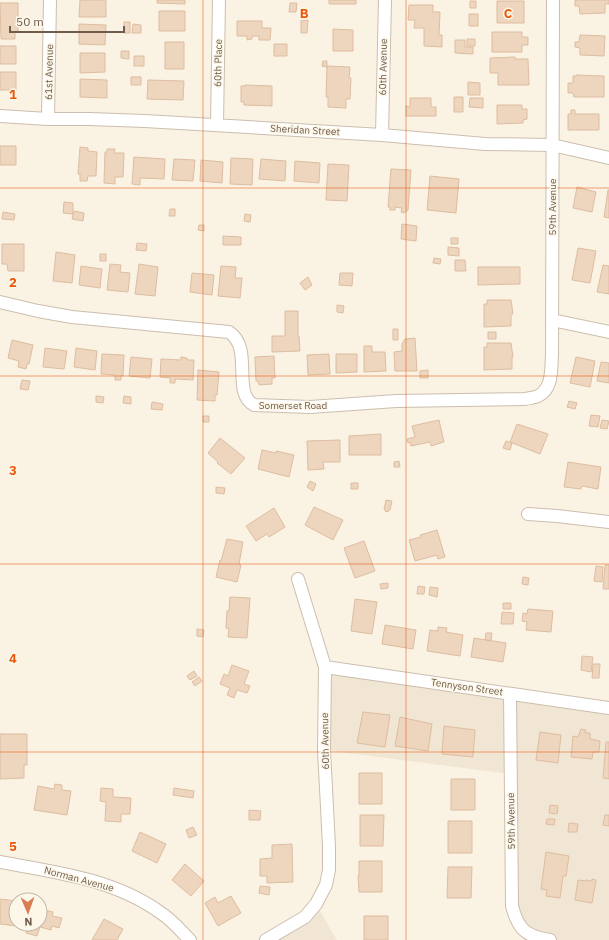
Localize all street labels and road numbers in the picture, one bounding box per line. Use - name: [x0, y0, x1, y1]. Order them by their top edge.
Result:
- street label: 60th Place: [211, 38, 225, 87]
- street label: 60th Avenue: [376, 38, 390, 96]
- street label: 61st Avenue: [42, 43, 56, 100]
- street label: Sheridan Street: [270, 122, 341, 138]
- street label: 59th Avenue: [546, 178, 559, 235]
- street label: Somerset Road: [259, 399, 327, 412]
- street label: Tennyson Street: [430, 676, 504, 699]
- street label: 60th Avenue: [318, 712, 332, 770]
- street label: 59th Avenue: [504, 792, 518, 850]
- street label: Norman Avenue: [43, 863, 116, 895]

